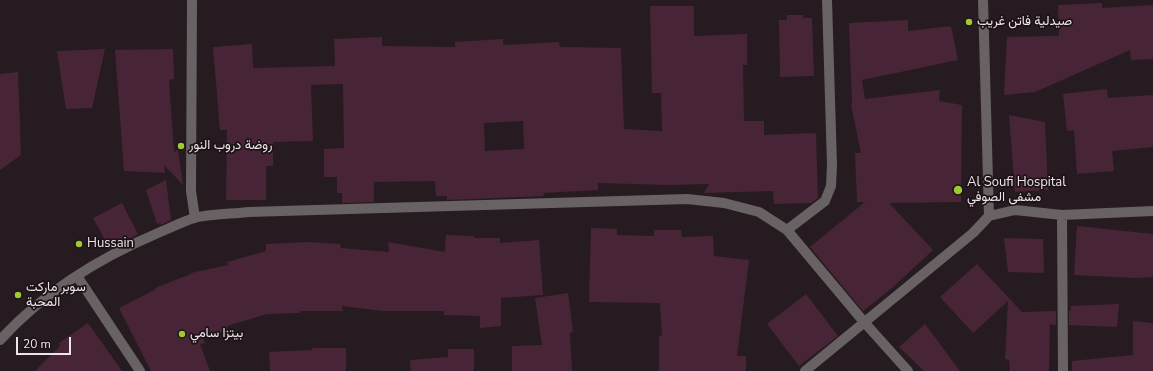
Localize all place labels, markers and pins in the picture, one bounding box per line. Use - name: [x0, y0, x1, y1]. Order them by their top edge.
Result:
- place label: صيدلية فاتن غريب: [977, 14, 1072, 30]
- marker: صيدلية فاتن غريب: [964, 17, 974, 27]
- place label: روضة دروب النور: [189, 138, 272, 154]
- marker: روضة دروب النور: [176, 141, 186, 151]
- place label: Al Soufi Hospital مشفى الصوفي: [967, 175, 1066, 206]
- marker: Al Soufi Hospital مشفى الصوفي: [952, 184, 964, 196]
- place label: Hussain: [87, 236, 134, 252]
- marker: Hussain: [74, 239, 84, 249]
- place label: سوبر ماركت المحبة: [26, 280, 86, 311]
- marker: سوبر ماركت المحبة: [13, 290, 23, 300]
- place label: بيتزا سامي: [190, 326, 243, 342]
- marker: بيتزا سامي: [177, 329, 187, 339]

